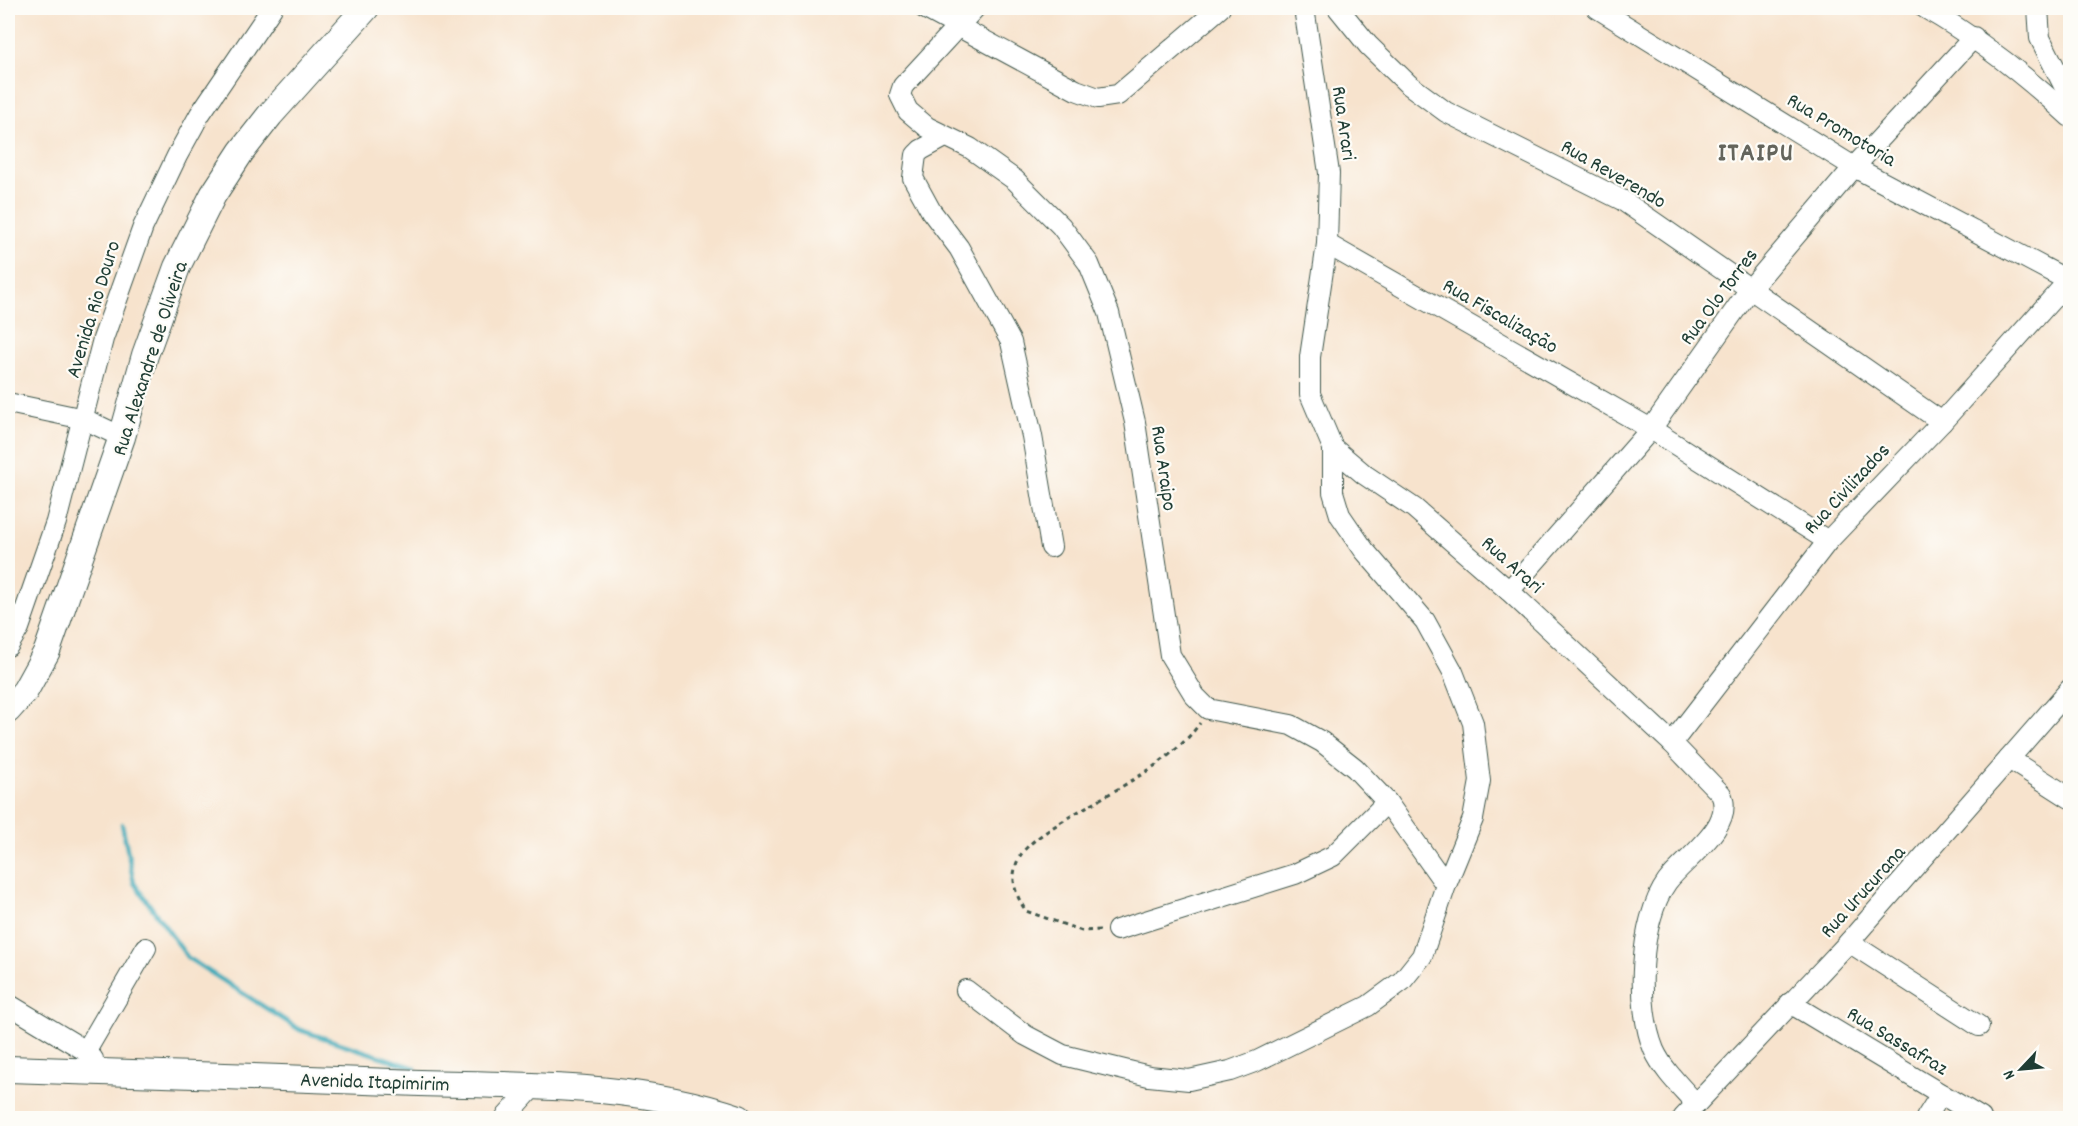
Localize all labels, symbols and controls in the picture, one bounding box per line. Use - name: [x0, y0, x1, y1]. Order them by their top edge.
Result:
- street label: Rua Arari: [1322, 84, 1362, 163]
- street label: Rua Promotoria: [1780, 87, 1902, 177]
- street label: Rua Reverendo: [1554, 133, 1671, 218]
- district label: ITAIPU: [1718, 135, 1794, 174]
- street label: Avenida Rio Douro: [60, 238, 130, 382]
- street label: Rua Olo Torres: [1674, 243, 1767, 353]
- street label: Rua Alexandre de Oliveira: [106, 257, 198, 460]
- street label: Rua Fiscalização: [1436, 272, 1563, 363]
- street label: Rua Araipo: [1141, 424, 1183, 513]
- street label: Rua Civilizados: [1798, 438, 1899, 543]
- street label: Rua Arari: [1473, 530, 1549, 602]
- street label: Rua Urucurana: [1814, 839, 1915, 946]
- street label: Rua Sassafraz: [1840, 1000, 1953, 1085]
- north arrow: [1991, 1039, 2051, 1099]
- street label: Avenida Itapimirim: [300, 1066, 450, 1102]
- text: N: [1998, 1066, 2022, 1083]

